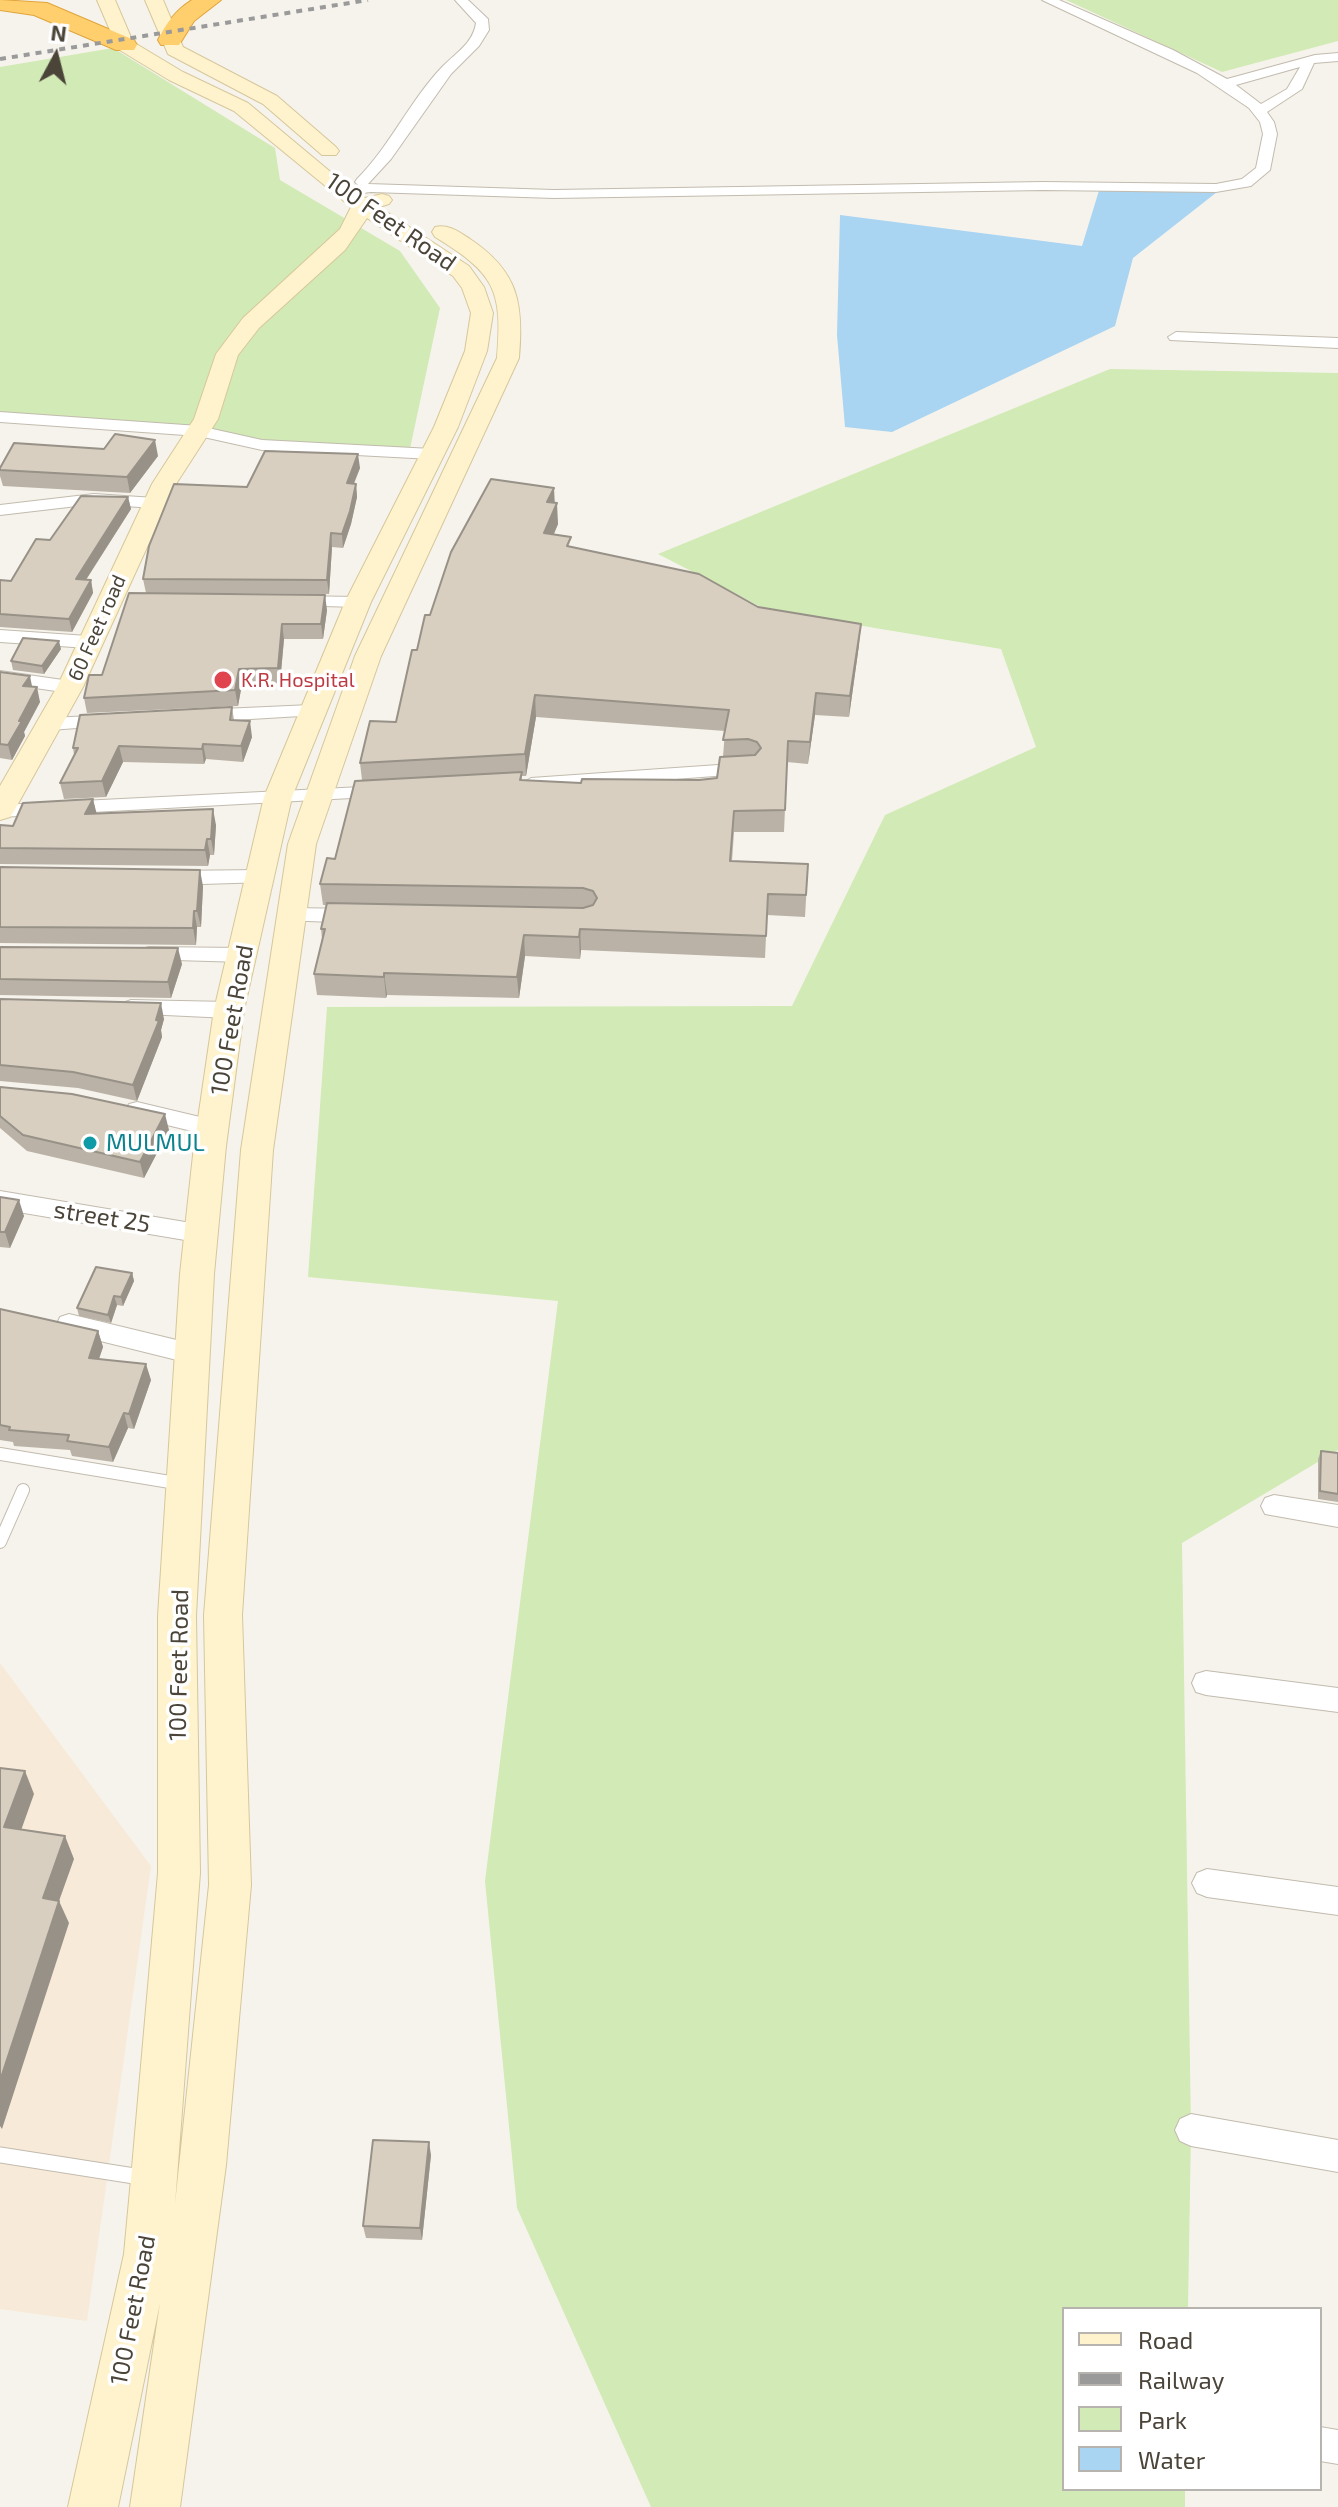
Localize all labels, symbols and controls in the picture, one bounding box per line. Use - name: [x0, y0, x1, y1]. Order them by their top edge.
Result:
- north arrow: [16, 16, 96, 96]
- text: N: [49, 18, 68, 46]
- street label: 100 Feet Road: [321, 167, 461, 277]
- street label: 60 Feet road: [63, 571, 131, 685]
- place label: K.R. Hospital: [241, 668, 355, 692]
- marker: K.R. Hospital: [212, 669, 234, 691]
- street label: 100 Feet Road: [205, 943, 259, 1097]
- place label: MULMUL: [106, 1129, 205, 1157]
- marker: MULMUL: [81, 1134, 99, 1152]
- street label: street 25: [52, 1195, 152, 1239]
- street label: 100 Feet Road: [163, 1589, 195, 1741]
- street label: 100 Feet Road: [104, 2233, 162, 2387]
- legend: [1062, 2307, 1322, 2491]
- text: Road: [1138, 2325, 1193, 2354]
- text: Railway: [1138, 2365, 1224, 2394]
- text: Park: [1138, 2405, 1187, 2434]
- text: Water: [1138, 2445, 1205, 2474]

